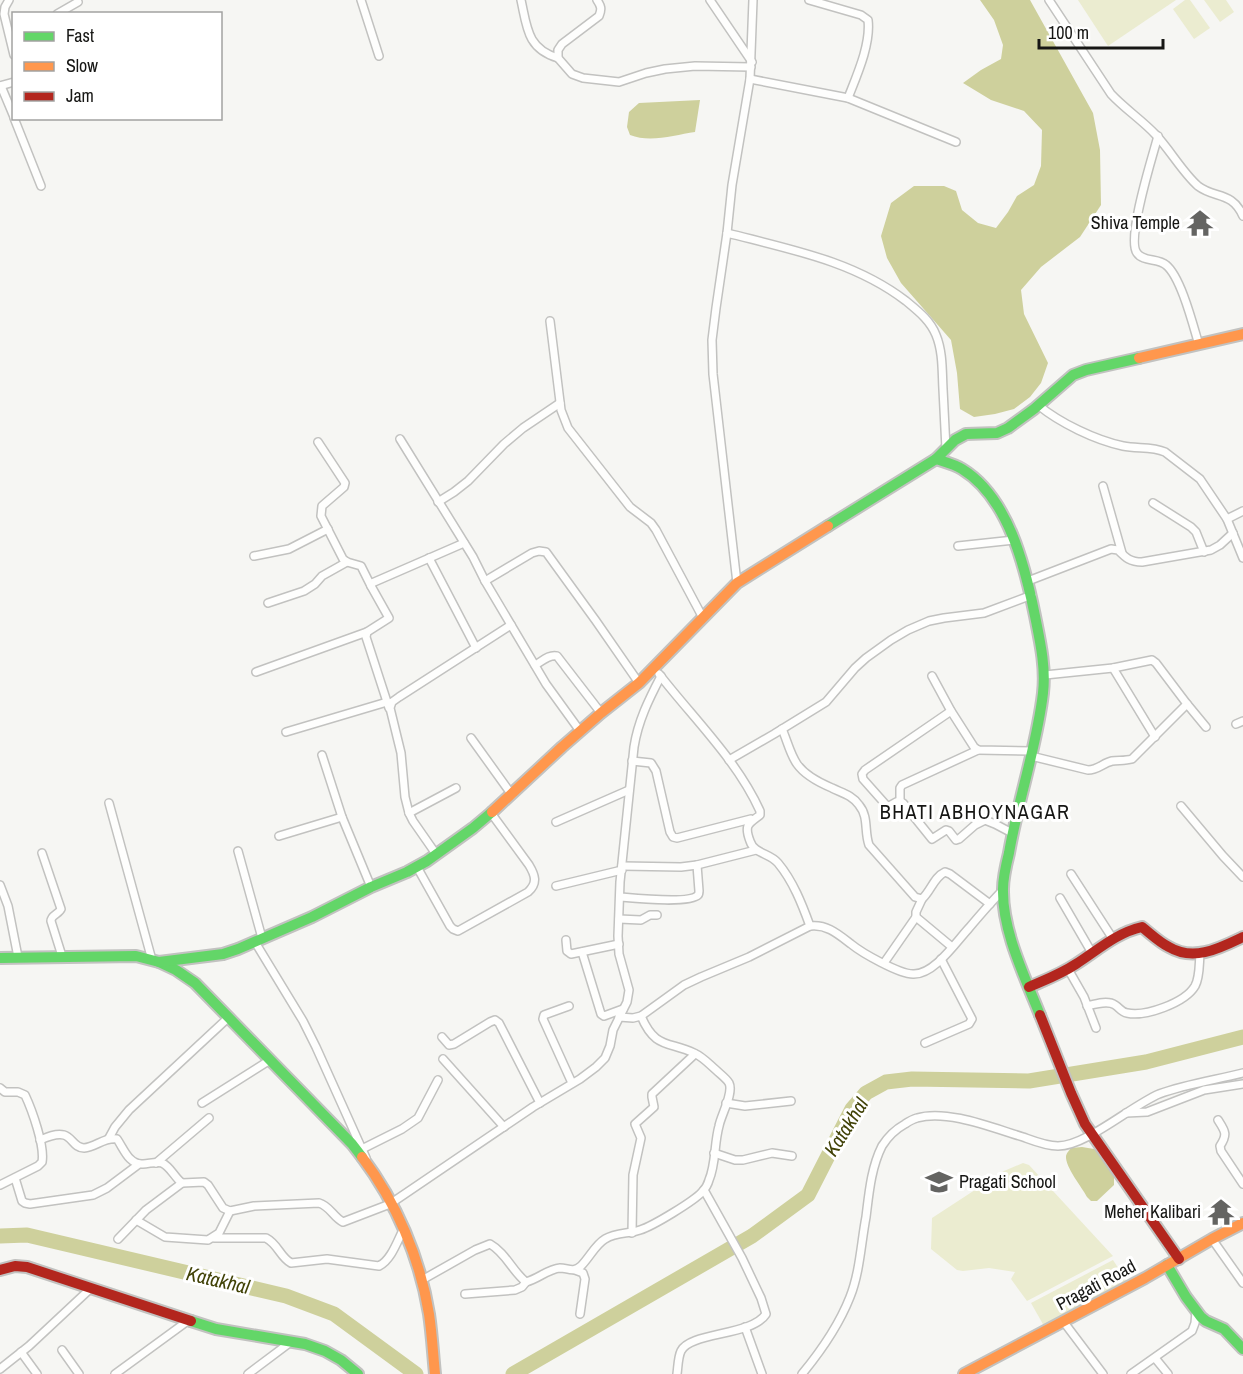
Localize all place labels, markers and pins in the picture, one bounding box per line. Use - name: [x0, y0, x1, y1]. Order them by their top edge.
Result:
- temple icon: Shiva Temple: [1185, 208, 1215, 238]
- place label: Shiva Temple: [1091, 210, 1180, 235]
- school or university icon: Pragati School: [924, 1167, 954, 1197]
- place label: Pragati School: [959, 1169, 1056, 1194]
- temple icon: Meher Kalibari: [1206, 1197, 1236, 1227]
- place label: Meher Kalibari: [1104, 1199, 1201, 1224]

